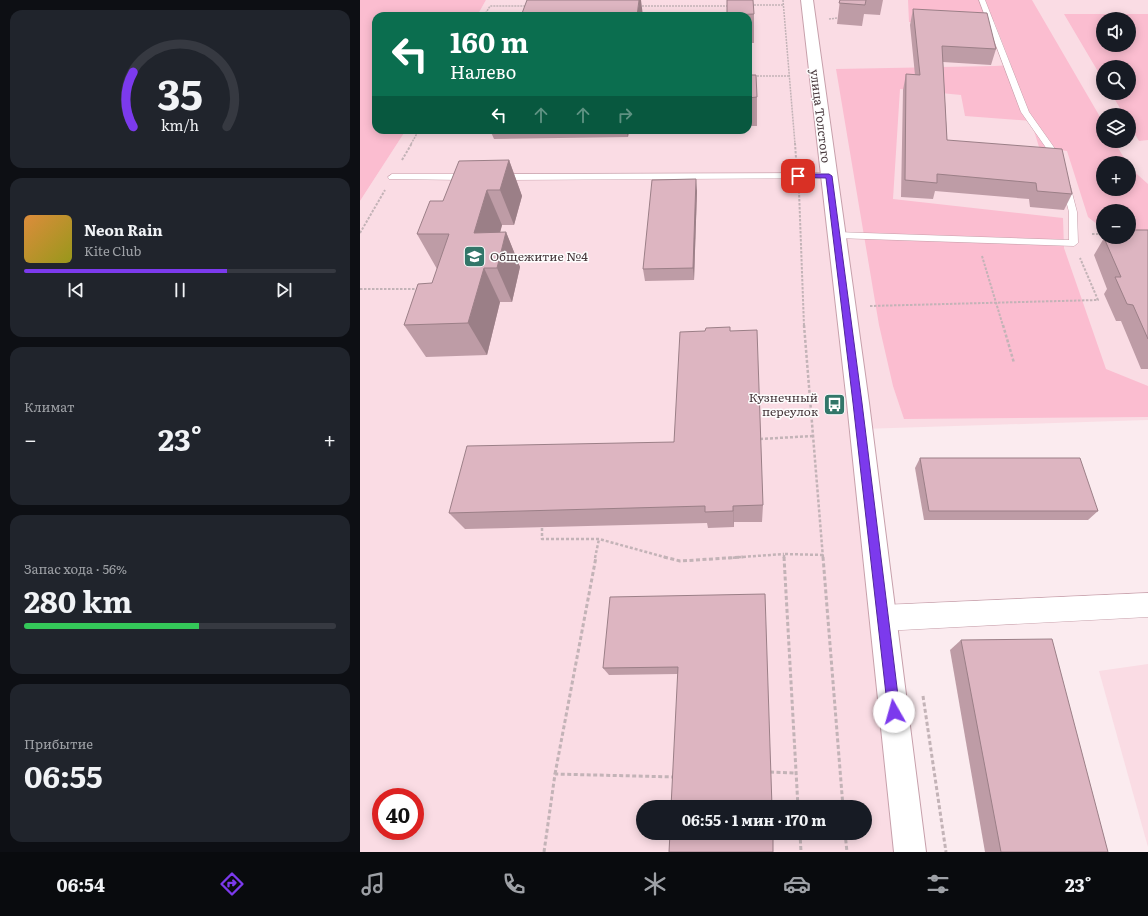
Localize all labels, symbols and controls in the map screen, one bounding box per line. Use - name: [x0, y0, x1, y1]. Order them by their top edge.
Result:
- map controls: [1096, 12, 1136, 244]
- button: sound: [1096, 12, 1136, 52]
- text: 160 m: [450, 20, 529, 62]
- icon: left: [384, 28, 436, 80]
- text: Налево: [450, 58, 516, 85]
- button: search: [1096, 60, 1136, 100]
- text: 35: [157, 61, 203, 123]
- street label: улица Толстого: [806, 68, 836, 164]
- icon: left: [488, 104, 510, 126]
- icon: ahead: [530, 104, 552, 126]
- icon: ahead: [572, 104, 594, 126]
- icon: right: [614, 104, 636, 126]
- button: layers: [1096, 108, 1136, 148]
- text: km/h: [161, 114, 200, 135]
- button: +: [1096, 156, 1136, 196]
- pin: [781, 159, 815, 193]
- icon: arrive: [787, 165, 809, 187]
- button: −: [1096, 204, 1136, 244]
- text: Neon Rain: [84, 218, 163, 241]
- text: Kite Club: [84, 241, 141, 260]
- school or university icon: Общежитие №4: [461, 243, 487, 269]
- place label: Общежитие №4: [490, 247, 588, 265]
- icon: previous: [65, 279, 87, 301]
- icon: pause: [169, 279, 191, 301]
- icon: next: [273, 279, 295, 301]
- place label: Кузнечный переулок: [749, 388, 818, 420]
- bus stop icon: Кузнечный переулок: [821, 391, 847, 417]
- text: Климат: [24, 397, 75, 416]
- text: 23°: [158, 416, 202, 460]
- text: −: [24, 422, 37, 455]
- text: +: [323, 422, 336, 455]
- text: Запас хода · 56%: [24, 559, 127, 578]
- text: 280 km: [24, 578, 132, 622]
- position arrow: [873, 691, 915, 733]
- text: Прибытие: [24, 734, 93, 753]
- text: 06:55: [24, 753, 103, 797]
- speed limit sign: 40: [372, 788, 424, 840]
- text: 06:55 · 1 мин · 170 m: [682, 808, 826, 831]
- icon: directions: [218, 870, 246, 898]
- icon: music: [359, 870, 387, 898]
- icon: phone: [500, 870, 528, 898]
- icon: climate: [641, 870, 669, 898]
- icon: car: [783, 870, 811, 898]
- icon: filters: [924, 870, 952, 898]
- text: 06:54: [57, 871, 105, 898]
- text: 23°: [1065, 871, 1091, 898]

